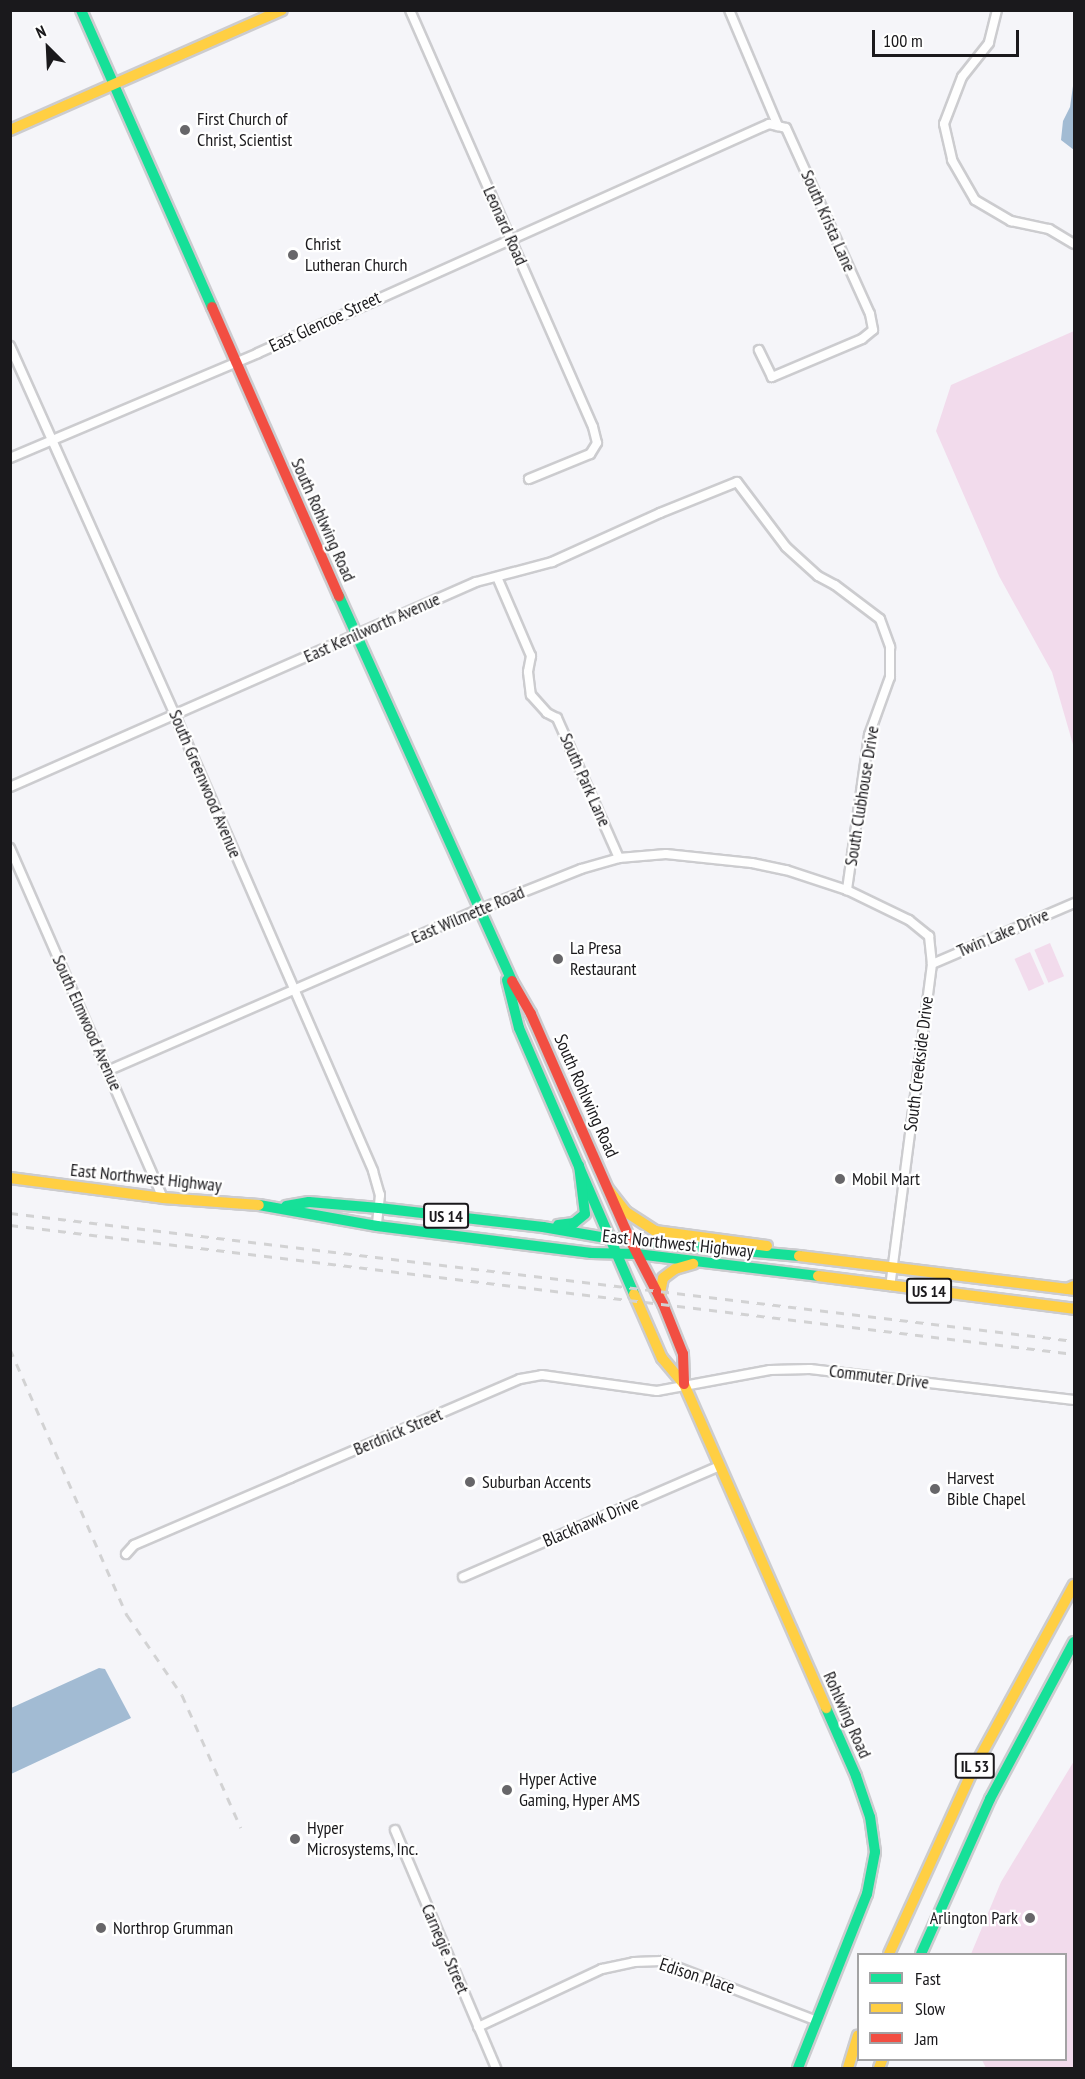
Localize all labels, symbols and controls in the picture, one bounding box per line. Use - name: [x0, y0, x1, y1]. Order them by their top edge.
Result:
- north arrow: [18, 18, 78, 78]
- scale bar: [875, 18, 1022, 56]
- text: N: [33, 21, 49, 42]
- text: 100 m: [883, 29, 923, 52]
- place label: First Church of Christ, Scientist: [197, 109, 293, 152]
- marker: First Church of Christ, Scientist: [178, 123, 192, 137]
- street label: South Krista Lane: [796, 167, 860, 275]
- street label: Leonard Road: [478, 183, 532, 269]
- place label: Christ Lutheran Church: [305, 234, 407, 276]
- marker: Christ Lutheran Church: [286, 248, 300, 262]
- street label: East Glencoe Street: [266, 287, 384, 357]
- street label: South Rohlwing Road: [286, 455, 360, 585]
- street label: East Kenilworth Avenue: [300, 588, 444, 668]
- street label: South Greenwood Avenue: [164, 706, 246, 862]
- street label: South Clubhouse Drive: [840, 724, 884, 868]
- street label: South Park Lane: [555, 730, 615, 830]
- street label: East Wilmette Road: [408, 881, 528, 949]
- street label: Twin Lake Drive: [954, 904, 1052, 962]
- place label: La Presa Restaurant: [570, 938, 636, 980]
- street label: South Elmwood Avenue: [47, 952, 127, 1094]
- marker: La Presa Restaurant: [551, 952, 565, 966]
- street label: South Creekside Drive: [900, 995, 938, 1133]
- street label: South Rohlwing Road: [549, 1031, 623, 1161]
- street label: East Northwest Highway: [69, 1159, 223, 1197]
- place label: Mobil Mart: [852, 1168, 920, 1190]
- marker: Mobil Mart: [833, 1172, 847, 1186]
- road number: US 14: [422, 1203, 470, 1229]
- street label: East Northwest Highway: [601, 1225, 755, 1263]
- road number: US 14: [905, 1278, 953, 1304]
- street label: Commuter Drive: [828, 1360, 930, 1394]
- street label: Berdnick Street: [350, 1404, 446, 1460]
- place label: Harvest Bible Chapel: [947, 1468, 1025, 1510]
- place label: Suburban Accents: [482, 1471, 592, 1493]
- marker: Suburban Accents: [463, 1475, 477, 1489]
- marker: Harvest Bible Chapel: [928, 1482, 942, 1496]
- street label: Blackhawk Drive: [540, 1492, 642, 1552]
- street label: Rohlwing Road: [818, 1668, 876, 1762]
- road number: IL 53: [954, 1753, 996, 1779]
- place label: Hyper Active Gaming, Hyper AMS: [519, 1769, 642, 1812]
- marker: Hyper Active Gaming, Hyper AMS: [500, 1783, 514, 1797]
- place label: Hyper Microsystems, Inc.: [307, 1818, 419, 1860]
- marker: Hyper Microsystems, Inc.: [288, 1832, 302, 1846]
- street label: Carnegie Street: [416, 1901, 474, 1997]
- place label: Arlington Park: [930, 1907, 1018, 1929]
- marker: Arlington Park: [1023, 1911, 1037, 1925]
- place label: Northrop Grumman: [113, 1917, 233, 1939]
- marker: Northrop Grumman: [94, 1921, 108, 1935]
- legend: [857, 1953, 1067, 2061]
- street label: Edison Place: [657, 1954, 737, 1998]
- text: Fast: [915, 1967, 941, 1990]
- text: Slow: [915, 1997, 945, 2020]
- text: Jam: [915, 2027, 938, 2050]

